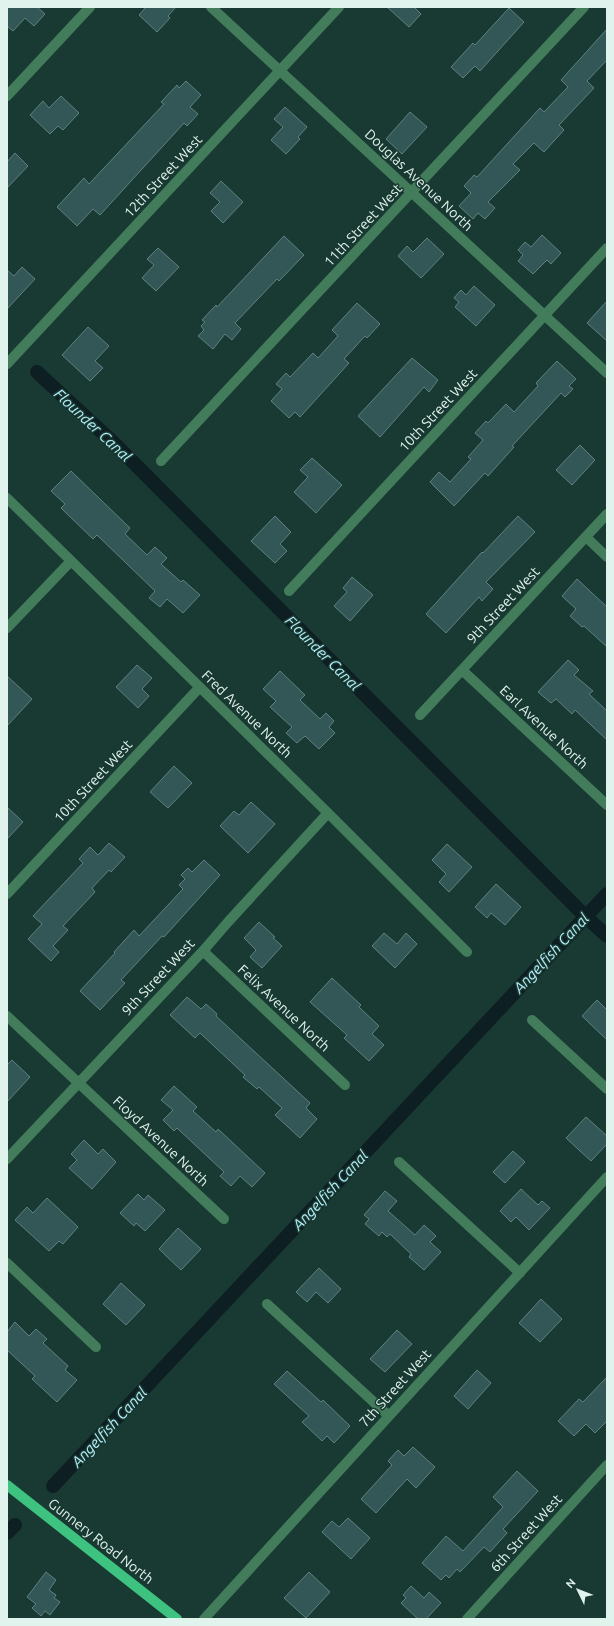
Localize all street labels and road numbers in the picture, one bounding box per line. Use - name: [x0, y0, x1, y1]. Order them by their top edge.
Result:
- street label: Douglas Avenue North: [362, 126, 476, 234]
- street label: 12th Street West: [121, 131, 206, 221]
- street label: 11th Street West: [321, 180, 406, 270]
- street label: 10th Street West: [396, 365, 481, 455]
- street label: 9th Street West: [463, 563, 543, 647]
- street label: Fred Avenue North: [199, 667, 295, 761]
- street label: Earl Avenue North: [497, 682, 591, 772]
- street label: 10th Street West: [51, 736, 136, 826]
- street label: 9th Street West: [118, 935, 198, 1019]
- street label: Felix Avenue North: [235, 961, 333, 1055]
- street label: Floyd Avenue North: [110, 1093, 212, 1189]
- street label: 7th Street West: [356, 1346, 434, 1430]
- street label: 6th Street West: [487, 1491, 565, 1575]
- street label: Gunnery Road North: [45, 1495, 157, 1587]

